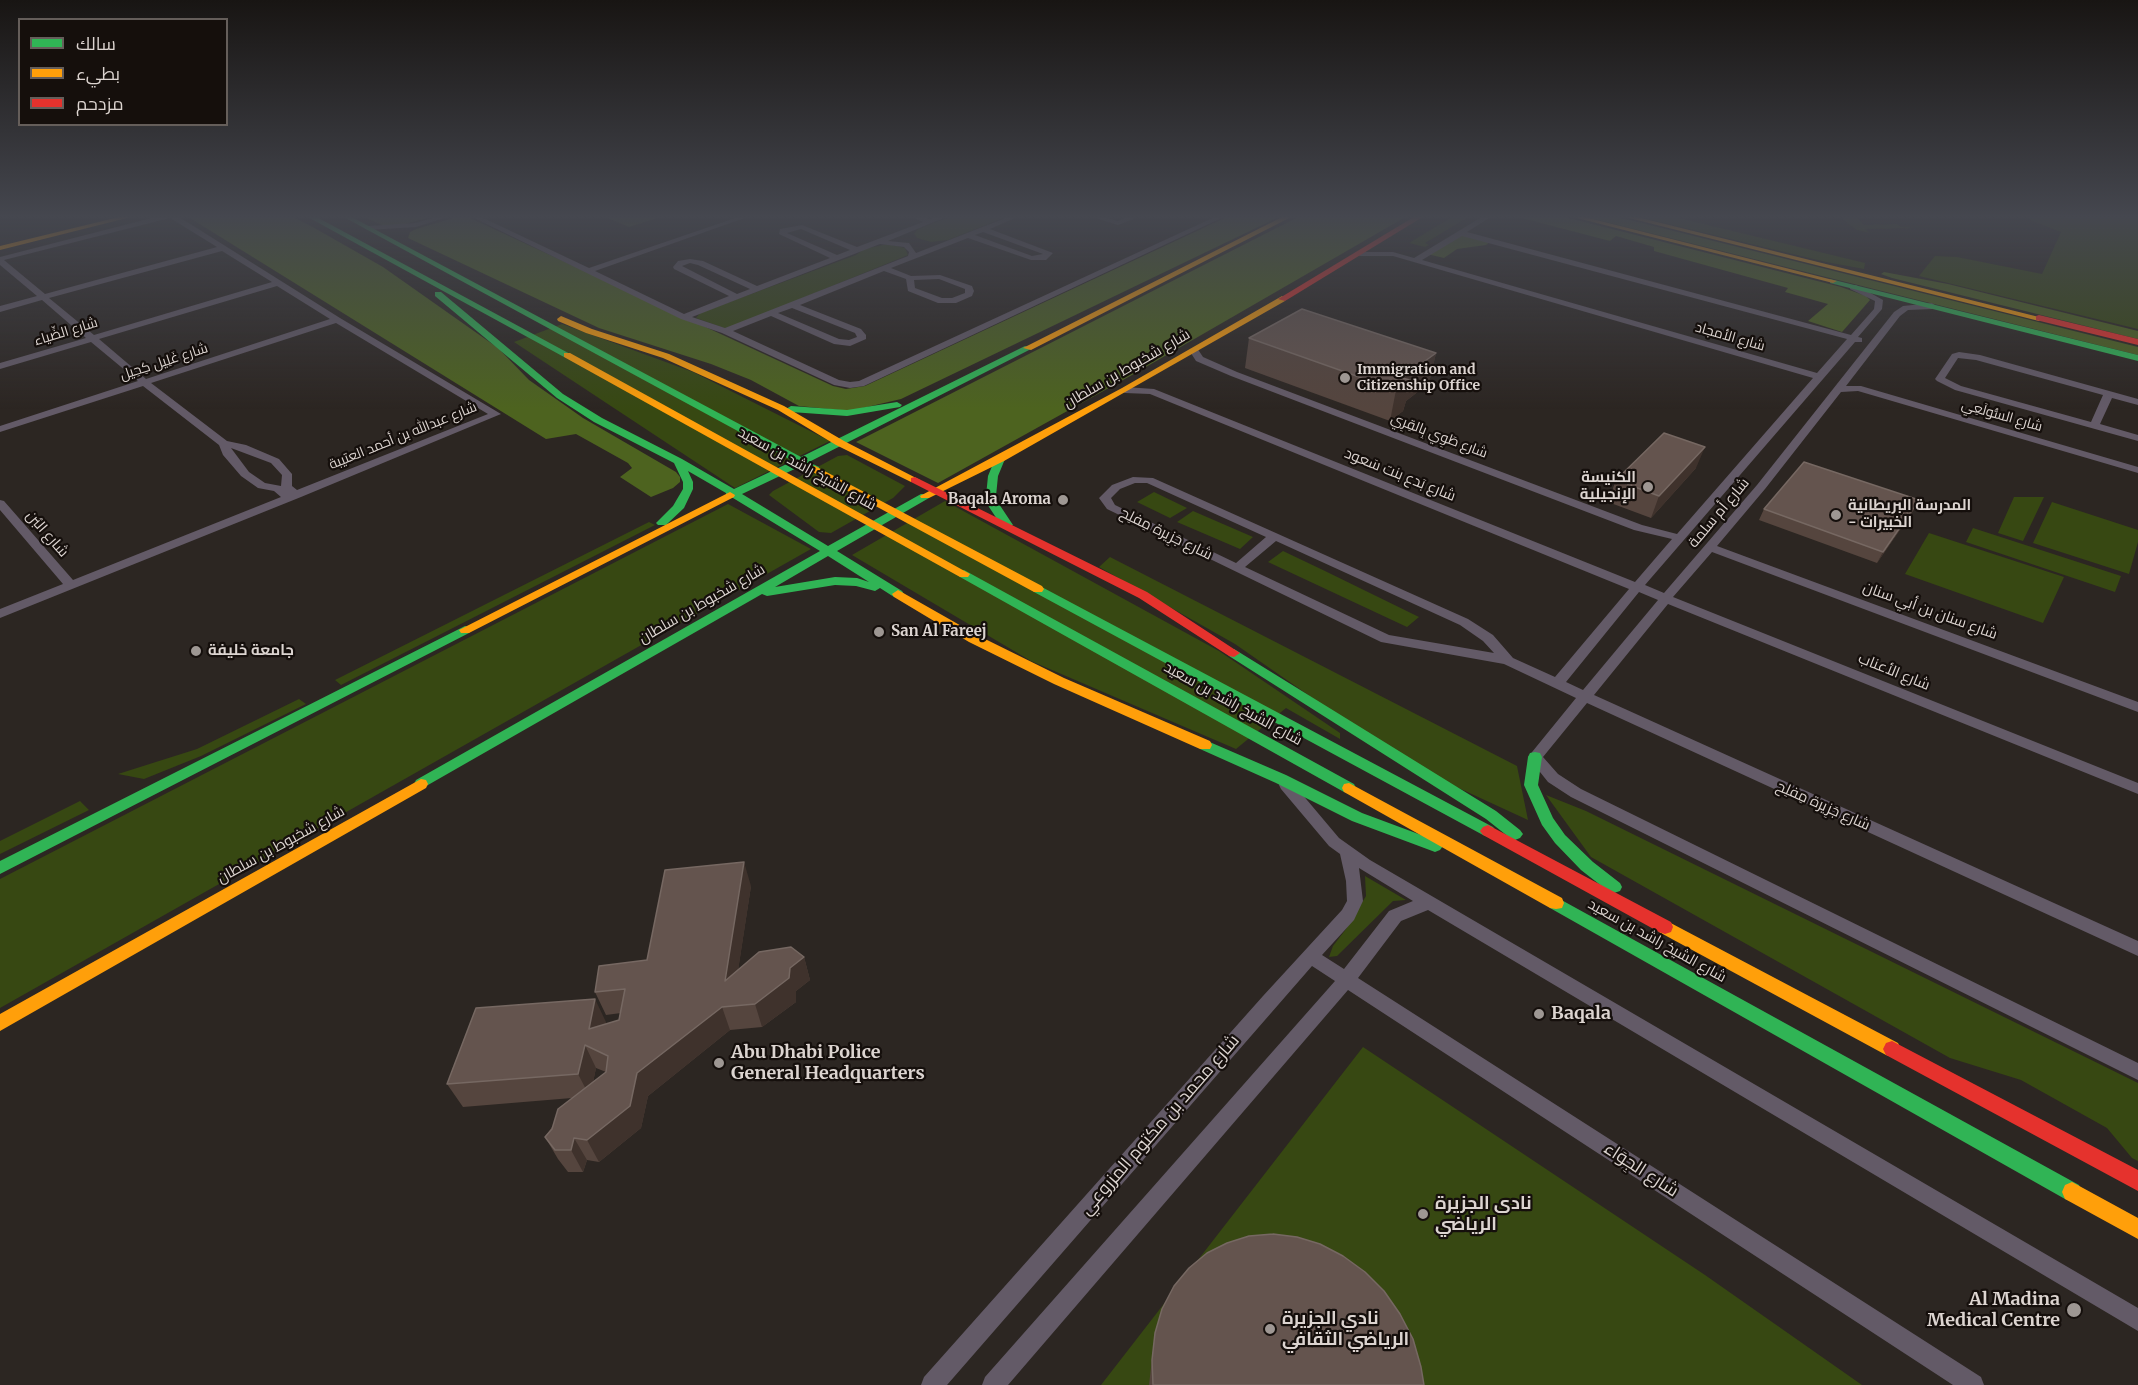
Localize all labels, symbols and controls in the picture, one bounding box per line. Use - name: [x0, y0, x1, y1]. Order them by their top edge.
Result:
- legend: [18, 18, 228, 126]
- text: سالك: [76, 32, 116, 55]
- text: بطيء: [76, 62, 120, 85]
- text: مزدحم: [76, 92, 124, 115]
- street label: شارع الضِّياء: [32, 314, 100, 350]
- street label: شارع الأمجاد: [1693, 319, 1767, 355]
- street label: شارع شخبوط بن سلطان: [1061, 325, 1193, 413]
- street label: شارع غَلِيل كِحِيل: [118, 340, 210, 384]
- place label: Immigration and Citizenship Office: [1357, 362, 1480, 394]
- marker: Immigration and Citizenship Office: [1338, 371, 1352, 385]
- street label: شارع السُّولَعِي: [1960, 396, 2044, 436]
- street label: شارع عبدالله بن أحمد العتيبة: [327, 399, 479, 473]
- street label: شارع طَوِي بِالقِرِي: [1388, 410, 1490, 462]
- street label: شارع الشيخ راشد بن سعيد: [735, 423, 879, 515]
- street label: شارع بَدع بنت سَعود: [1342, 444, 1458, 506]
- place label: الكنيسة الإنجيلية: [1580, 469, 1636, 504]
- street label: شارع أم سلمة: [1685, 475, 1753, 551]
- marker: الكنيسة الإنجيلية: [1641, 480, 1655, 494]
- place label: Baqala Aroma: [948, 491, 1051, 509]
- marker: Baqala Aroma: [1056, 493, 1070, 507]
- place label: المدرسة البريطانية - الخبيرات: [1848, 497, 1971, 532]
- street label: شارع جَزِيرة مِفلِح: [1117, 504, 1215, 564]
- street label: شارع البُن: [22, 507, 72, 561]
- marker: المدرسة البريطانية - الخبيرات: [1829, 508, 1843, 522]
- street label: شارع شخبوط بن سلطان: [636, 560, 768, 648]
- street label: شارع سنان بن أبي سنان: [1860, 578, 2000, 644]
- place label: San Al Fareej: [891, 623, 987, 641]
- marker: San Al Fareej: [872, 625, 886, 639]
- place label: جامعة خليفة: [208, 642, 294, 660]
- marker: جامعة خليفة: [189, 644, 203, 658]
- street label: شارع الأعناب: [1855, 649, 1933, 695]
- street label: شارع الشيخ راشد بن سعيد: [1161, 658, 1305, 750]
- street label: شارع جَزِيرة مِفلِح: [1773, 777, 1873, 835]
- street label: شارع شخبوط بن سلطان: [214, 802, 348, 888]
- street label: شارع الشيخ راشد بن سعيد: [1585, 895, 1729, 987]
- place label: Baqala: [1551, 1003, 1611, 1025]
- marker: Baqala: [1532, 1007, 1546, 1021]
- street label: شارع محمد بن مكتوم المزروعي: [1076, 1030, 1244, 1220]
- place label: Abu Dhabi Police General Headquarters: [731, 1042, 925, 1084]
- marker: Abu Dhabi Police General Headquarters: [712, 1056, 726, 1070]
- street label: شارع الجِوَاء: [1600, 1138, 1682, 1202]
- place label: نادى الجزيرة الرياضي: [1435, 1193, 1532, 1236]
- marker: نادى الجزيرة الرياضي: [1416, 1207, 1430, 1221]
- place label: Al Madina Medical Centre: [1927, 1289, 2060, 1332]
- marker: Al Madina Medical Centre: [2065, 1301, 2083, 1319]
- place label: نادي الجزيرة الرياضي الثقافي: [1282, 1308, 1409, 1350]
- marker: نادي الجزيرة الرياضي الثقافي: [1263, 1322, 1277, 1336]

